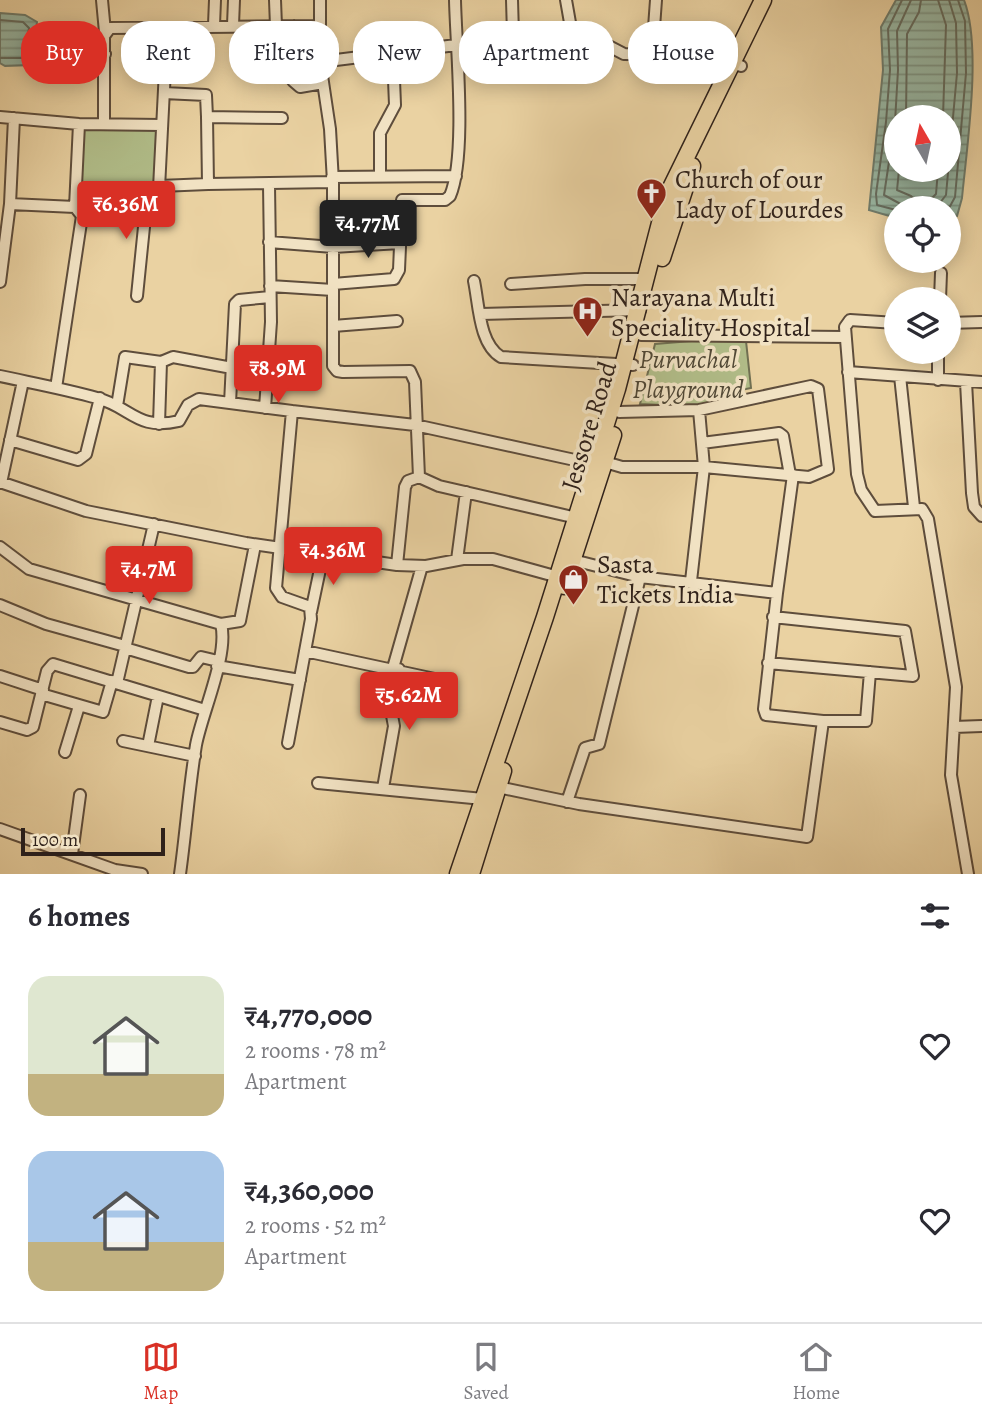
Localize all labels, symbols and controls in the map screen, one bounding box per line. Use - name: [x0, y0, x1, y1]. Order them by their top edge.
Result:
- chip: Buy: [21, 21, 107, 84]
- chip: Rent: [121, 21, 215, 84]
- chip: Filters: [229, 21, 339, 84]
- chip: New: [353, 21, 445, 84]
- chip: Apartment: [459, 21, 614, 84]
- chip: House: [628, 21, 738, 84]
- north arrow: [884, 105, 961, 182]
- map controls: [884, 105, 961, 364]
- place label: Church of our Lady of Lourdes: [675, 162, 844, 227]
- church icon: Church of our Lady of Lourdes: [635, 177, 669, 221]
- pin: ₹6.36M: [69, 182, 183, 241]
- text: ₹6.36M: [93, 188, 159, 219]
- button: locate: [884, 196, 961, 273]
- pin: ₹4.77M: [311, 201, 425, 260]
- text: ₹4.77M: [336, 207, 400, 238]
- place label: Narayana Multi Speciality Hospital: [611, 280, 810, 345]
- button: layers: [884, 287, 961, 364]
- hospital icon: Narayana Multi Speciality Hospital: [571, 295, 605, 339]
- park label: Purvachal Playground: [632, 342, 744, 407]
- pin: ₹8.9M: [229, 346, 327, 405]
- text: ₹8.9M: [250, 352, 306, 383]
- street label: Jessore Road: [553, 357, 625, 495]
- pin: ₹4.36M: [276, 528, 390, 587]
- text: ₹4.36M: [300, 534, 366, 565]
- pin: ₹4.7M: [100, 546, 198, 606]
- place label: Sasta Tickets India: [597, 547, 734, 612]
- text: ₹4.7M: [122, 553, 176, 584]
- shop icon: Sasta Tickets India: [557, 562, 591, 606]
- pin: ₹5.62M: [352, 672, 466, 732]
- text: ₹5.62M: [376, 679, 442, 710]
- scale bar: [21, 825, 164, 857]
- text: 100 m: [32, 827, 78, 853]
- text: 6 homes: [28, 896, 130, 936]
- icon: filters: [916, 897, 954, 935]
- text: ₹4,770,000: [245, 995, 372, 1035]
- icon: home: [84, 1004, 168, 1088]
- icon: heart: [916, 1027, 954, 1065]
- text: 2 rooms · 78 m²: [245, 1035, 386, 1066]
- text: Apartment: [245, 1066, 347, 1097]
- text: ₹4,360,000: [245, 1170, 374, 1210]
- icon: home: [84, 1179, 168, 1263]
- icon: heart: [916, 1202, 954, 1240]
- text: 2 rooms · 52 m²: [245, 1210, 386, 1241]
- text: Apartment: [245, 1241, 347, 1272]
- tab: Map: [142, 1338, 180, 1406]
- tab: Saved: [464, 1338, 509, 1406]
- tab: Home: [792, 1338, 840, 1406]

